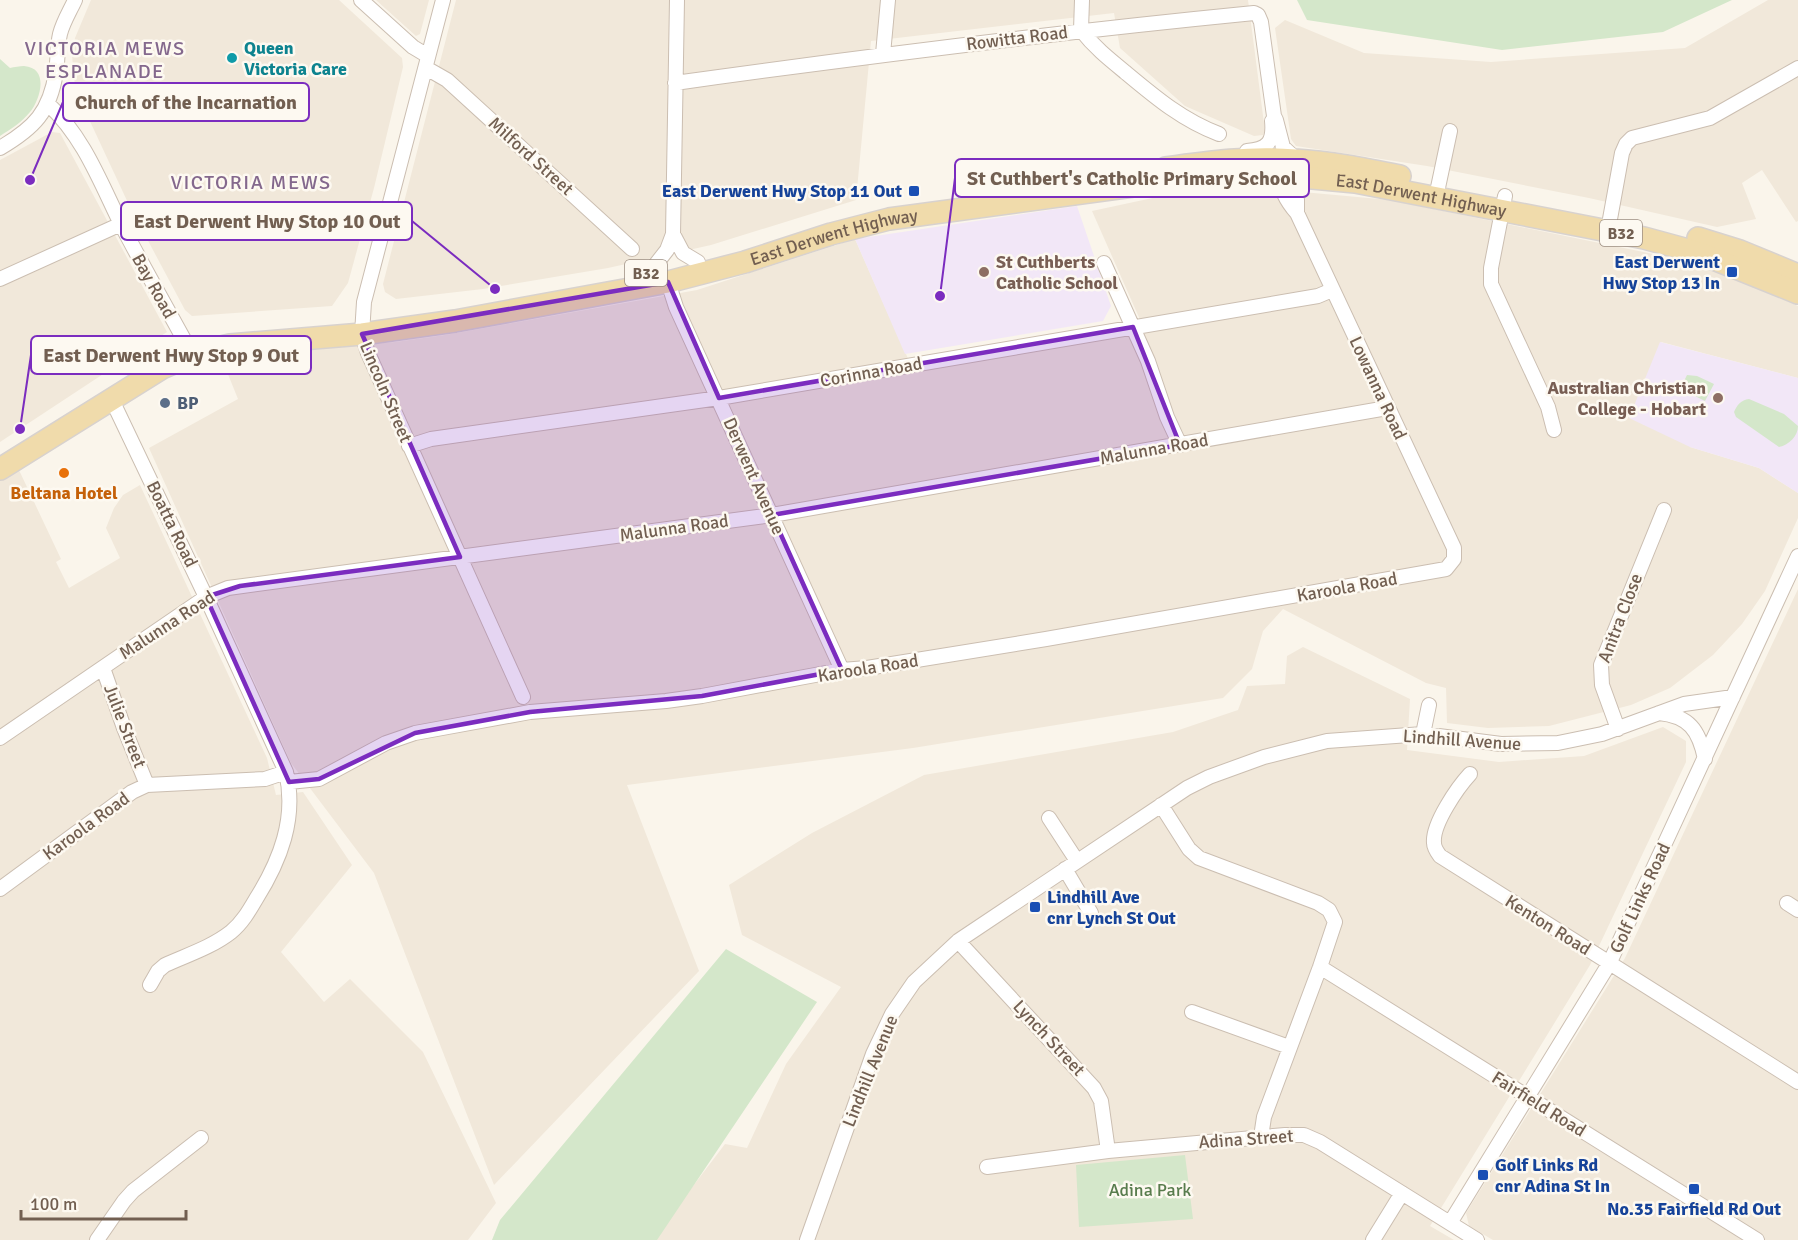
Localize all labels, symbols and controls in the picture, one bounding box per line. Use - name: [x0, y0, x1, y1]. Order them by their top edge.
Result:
- street label: Rowitta Road: [965, 21, 1069, 55]
- district label: VICTORIA MEWS ESPLANADE: [24, 36, 186, 84]
- place label: Queen Victoria Care: [244, 37, 347, 80]
- marker: Queen Victoria Care: [225, 51, 239, 65]
- callout: Church of the Incarnation: [63, 83, 309, 121]
- text: Church of the Incarnation: [75, 90, 297, 115]
- street label: Milford Street: [484, 112, 578, 200]
- callout: St Cuthbert's Catholic Primary School: [955, 159, 1309, 197]
- text: St Cuthbert's Catholic Primary School: [967, 166, 1297, 191]
- street label: East Derwent Highway: [1335, 169, 1509, 222]
- district label: VICTORIA MEWS: [170, 170, 332, 195]
- place label: East Derwent Hwy Stop 11 Out: [662, 180, 902, 202]
- marker: East Derwent Hwy Stop 11 Out: [907, 184, 921, 198]
- callout: East Derwent Hwy Stop 10 Out: [121, 202, 412, 240]
- street label: East Derwent Highway: [747, 204, 920, 271]
- text: East Derwent Hwy Stop 10 Out: [134, 209, 401, 234]
- road number: B32: [1600, 220, 1642, 246]
- street label: Bay Road: [127, 250, 181, 322]
- place label: St Cuthberts Catholic School: [996, 251, 1118, 294]
- place label: East Derwent Hwy Stop 13 In: [1603, 251, 1720, 294]
- road number: B32: [625, 260, 667, 286]
- marker: St Cuthberts Catholic School: [977, 265, 991, 279]
- marker: East Derwent Hwy Stop 13 In: [1725, 265, 1739, 279]
- street label: Lowanna Road: [1345, 333, 1411, 443]
- callout: East Derwent Hwy Stop 9 Out: [31, 336, 311, 374]
- street label: Lincoln Street: [355, 338, 417, 446]
- text: East Derwent Hwy Stop 9 Out: [43, 343, 300, 368]
- street label: Corinna Road: [818, 352, 924, 392]
- place label: Australian Christian College - Hobart: [1547, 377, 1706, 420]
- marker: Australian Christian College - Hobart: [1711, 391, 1725, 405]
- place label: BP: [177, 392, 199, 414]
- marker: BP: [158, 396, 172, 410]
- street label: Derwent Avenue: [718, 414, 790, 538]
- street label: Malunna Road: [1098, 429, 1210, 469]
- marker: Beltana Hotel: [57, 466, 71, 480]
- street label: Boatta Road: [142, 477, 202, 571]
- place label: Beltana Hotel: [10, 482, 118, 504]
- street label: Malunna Road: [618, 509, 730, 547]
- street label: Karoola Road: [1295, 567, 1399, 607]
- street label: Anitra Close: [1593, 570, 1647, 666]
- street label: Malunna Road: [115, 586, 219, 664]
- street label: Karoola Road: [816, 649, 920, 687]
- street label: Julie Street: [99, 681, 151, 771]
- street label: Lindhill Avenue: [1402, 725, 1522, 755]
- street label: Karoola Road: [38, 787, 134, 865]
- street label: Golf Links Road: [1605, 839, 1675, 957]
- place label: Lindhill Ave cnr Lynch St Out: [1047, 886, 1176, 929]
- street label: Kenton Road: [1501, 890, 1595, 960]
- marker: Lindhill Ave cnr Lynch St Out: [1028, 900, 1042, 914]
- street label: Lynch Street: [1008, 995, 1090, 1081]
- street label: Lindhill Avenue: [838, 1012, 902, 1130]
- street label: Fairfield Road: [1488, 1066, 1590, 1142]
- street label: Adina Street: [1198, 1125, 1294, 1153]
- place label: Golf Links Rd cnr Adina St In: [1495, 1154, 1610, 1197]
- marker: Golf Links Rd cnr Adina St In: [1476, 1168, 1490, 1182]
- park label: Adina Park: [1109, 1179, 1191, 1201]
- marker: No.35 Fairfield Rd Out: [1687, 1182, 1701, 1196]
- scale bar: [21, 1183, 186, 1221]
- text: 100 m: [30, 1193, 77, 1215]
- place label: No.35 Fairfield Rd Out: [1607, 1198, 1781, 1220]

